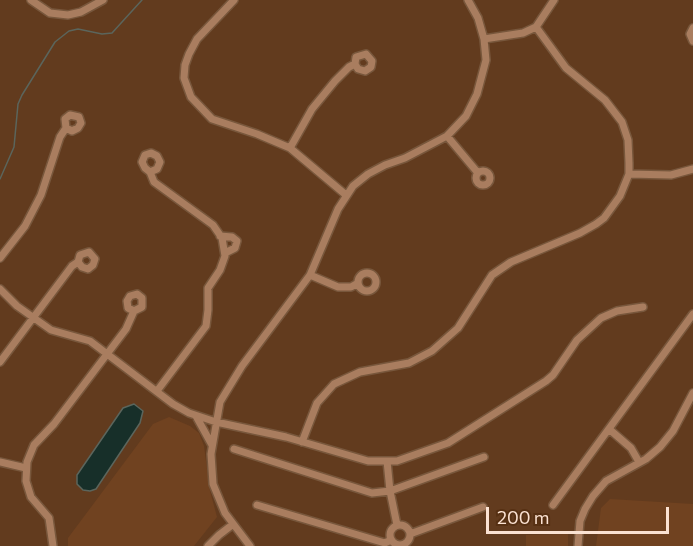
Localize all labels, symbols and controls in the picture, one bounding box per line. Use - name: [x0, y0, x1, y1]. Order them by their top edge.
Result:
- scale bar: [489, 495, 672, 533]
- text: 200 m: [497, 506, 550, 528]

